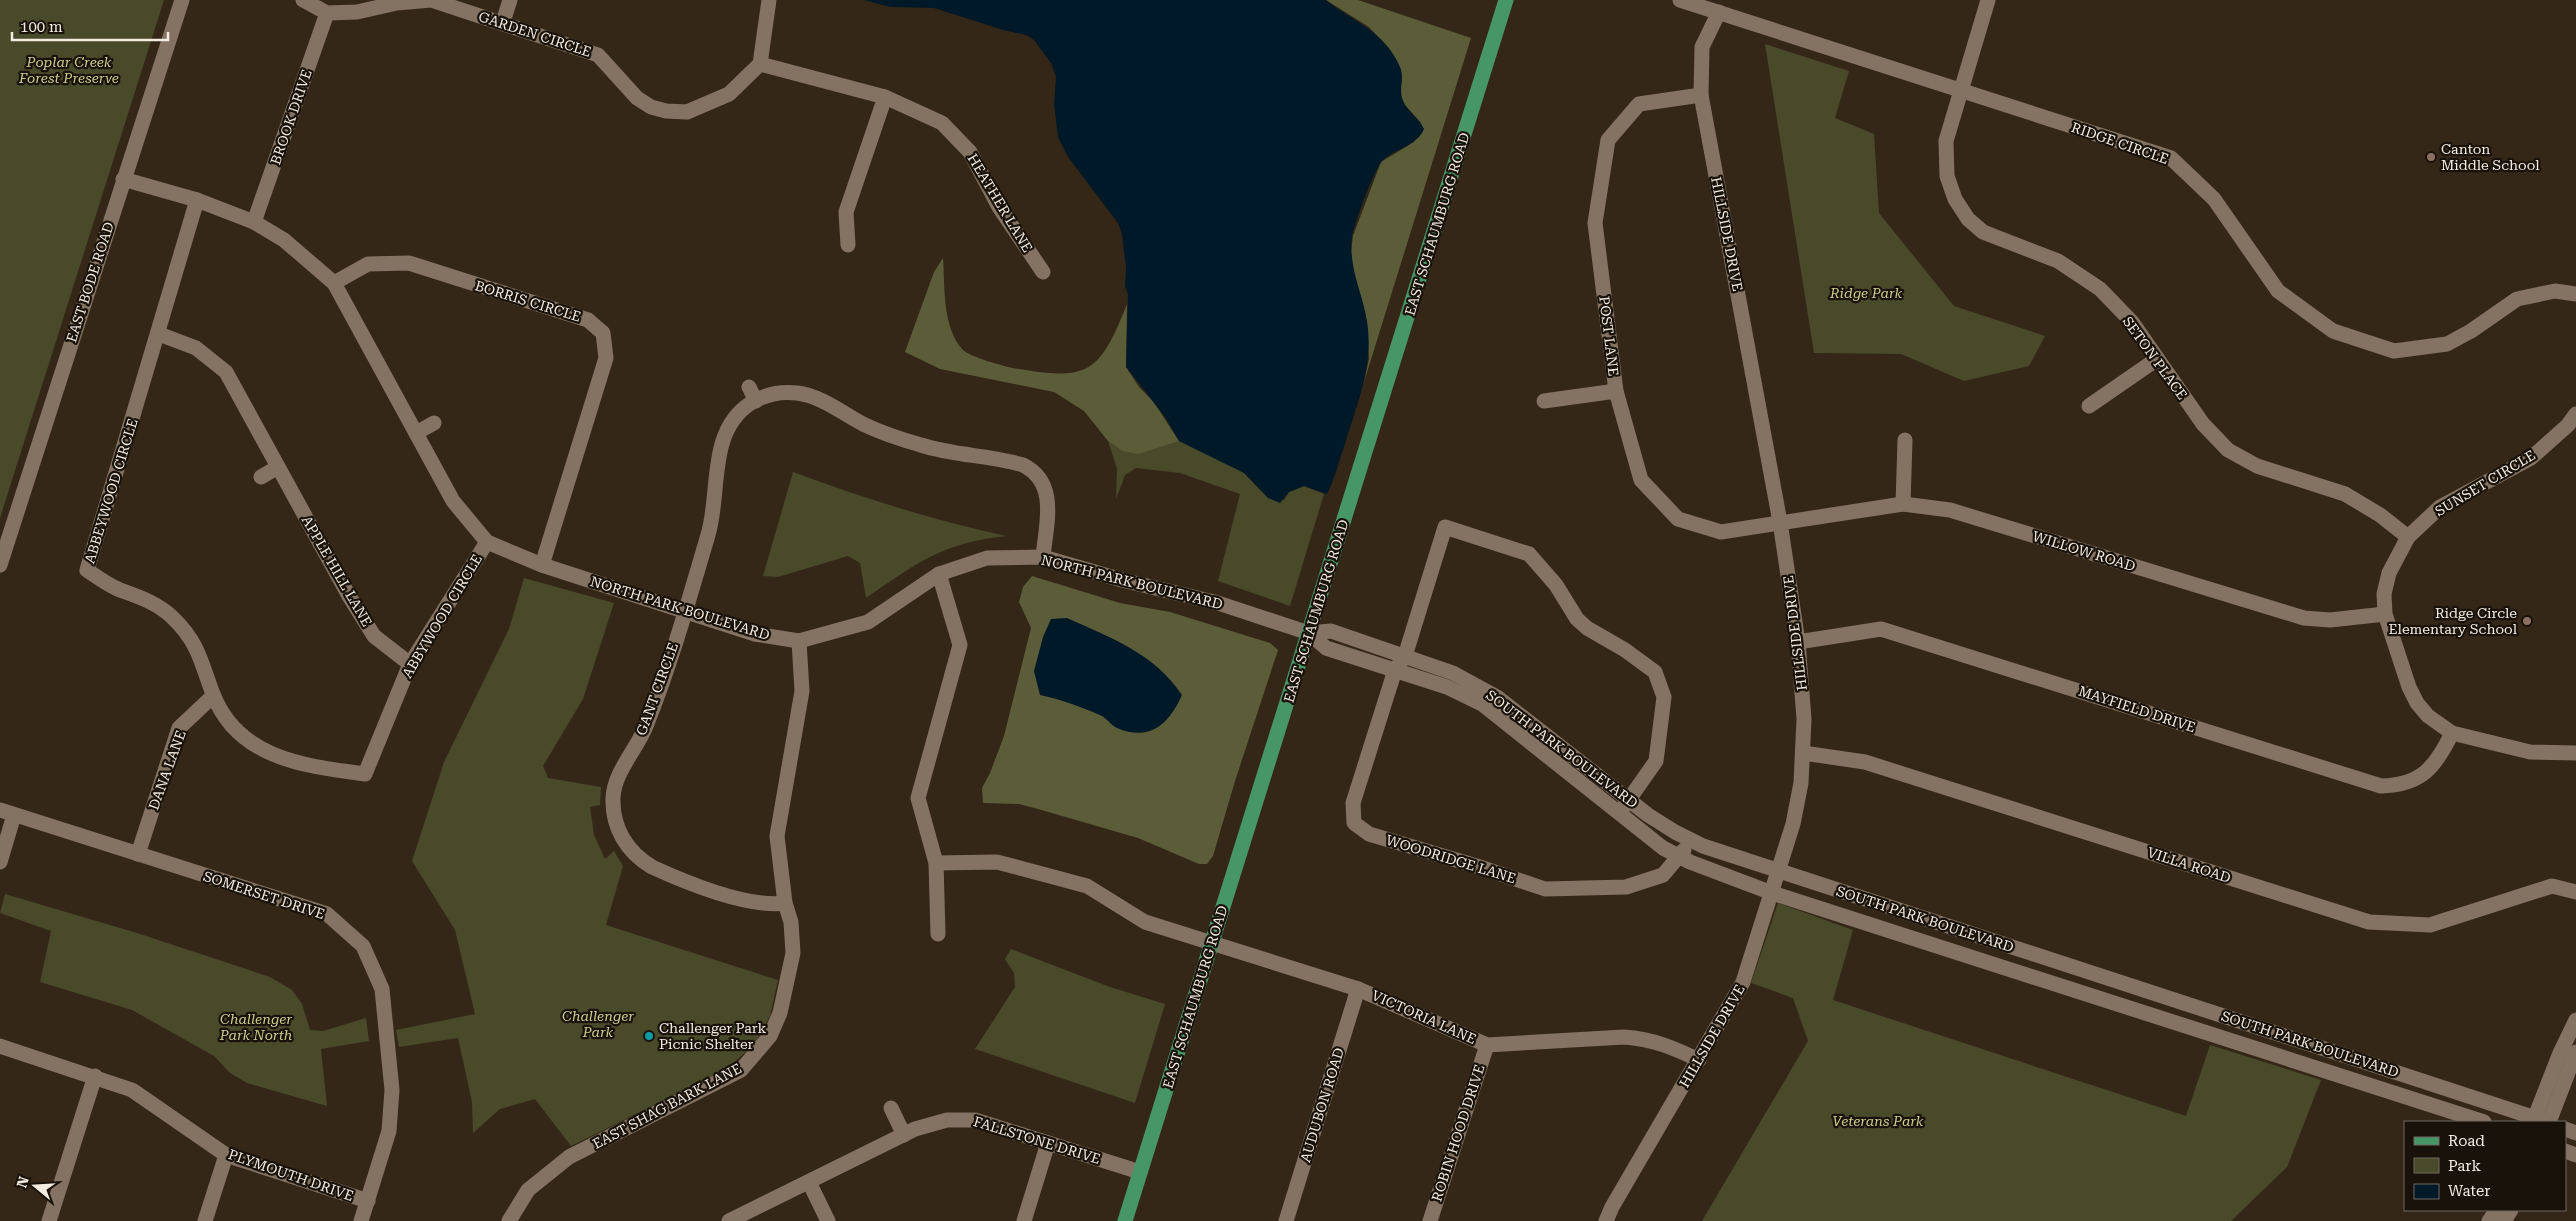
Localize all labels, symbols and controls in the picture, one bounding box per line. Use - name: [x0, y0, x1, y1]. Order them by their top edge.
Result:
- street label: GARDEN CIRCLE: [477, 8, 593, 60]
- scale bar: [12, 10, 169, 42]
- text: 100 m: [20, 18, 63, 36]
- park label: Poplar Creek Forest Preserve: [18, 54, 119, 86]
- street label: BROOK DRIVE: [267, 67, 315, 167]
- street label: RIDGE CIRCLE: [2069, 119, 2171, 167]
- street label: EAST SCHAUMBURG ROAD: [1402, 131, 1473, 317]
- place label: Canton Middle School: [2441, 141, 2540, 173]
- street label: HEATHER LANE: [964, 151, 1036, 255]
- marker: Canton Middle School: [2425, 151, 2437, 163]
- street label: HILLSIDE DRIVE: [1708, 175, 1746, 293]
- street label: EAST BODE ROAD: [63, 220, 117, 344]
- street label: BORRIS CIRCLE: [473, 277, 583, 325]
- park label: Ridge Park: [1829, 285, 1902, 301]
- street label: POST LANE: [1596, 295, 1622, 377]
- street label: SETON PLACE: [2120, 313, 2190, 403]
- street label: ABBEYWOOD CIRCLE: [81, 417, 141, 565]
- street label: SUNSET CIRCLE: [2432, 447, 2538, 519]
- street label: APPLE HILL LANE: [299, 513, 375, 629]
- street label: EAST SCHAUMBURG ROAD: [1281, 518, 1352, 704]
- street label: WILLOW ROAD: [2031, 528, 2137, 574]
- street label: ABBYWOOD CIRCLE: [399, 551, 485, 681]
- street label: NORTH PARK BOULEVARD: [1040, 552, 1225, 612]
- street label: NORTH PARK BOULEVARD: [588, 573, 772, 643]
- street label: HILLSIDE DRIVE: [1780, 574, 1810, 692]
- place label: Ridge Circle Elementary School: [2389, 605, 2518, 637]
- marker: Ridge Circle Elementary School: [2521, 615, 2533, 627]
- street label: GANT CIRCLE: [633, 640, 681, 738]
- street label: MAYFIELD DRIVE: [2076, 683, 2198, 735]
- street label: SOUTH PARK BOULEVARD: [1483, 687, 1641, 811]
- street label: DANA LANE: [145, 728, 189, 812]
- street label: WOODRIDGE LANE: [1384, 832, 1518, 886]
- street label: VILLA ROAD: [2145, 844, 2233, 886]
- street label: SOMERSET DRIVE: [201, 868, 327, 922]
- street label: SOUTH PARK BOULEVARD: [1834, 883, 2016, 955]
- street label: EAST SCHAUMBURG ROAD: [1160, 904, 1231, 1090]
- street label: HILLSIDE DRIVE: [1676, 982, 1748, 1090]
- street label: VICTORIA LANE: [1369, 987, 1479, 1047]
- park label: Challenger Park: [562, 1008, 634, 1040]
- street label: SOUTH PARK BOULEVARD: [2219, 1008, 2401, 1080]
- park label: Challenger Park North: [219, 1011, 293, 1043]
- place label: Challenger Park Picnic Shelter: [659, 1020, 767, 1052]
- marker: Challenger Park Picnic Shelter: [643, 1030, 655, 1042]
- street label: AUDUBON ROAD: [1297, 1046, 1347, 1164]
- street label: EAST SHAG BARK LANE: [590, 1060, 744, 1152]
- street label: ROBIN HOOD DRIVE: [1428, 1063, 1488, 1203]
- street label: FALLSTONE DRIVE: [972, 1113, 1102, 1167]
- park label: Veterans Park: [1833, 1113, 1924, 1129]
- legend: [2404, 1121, 2566, 1211]
- text: Road: [2448, 1132, 2485, 1150]
- street label: PLYMOUTH DRIVE: [226, 1146, 356, 1204]
- text: Park: [2448, 1157, 2482, 1175]
- north arrow: [10, 1161, 60, 1211]
- text: N: [13, 1174, 32, 1190]
- text: Water: [2448, 1182, 2490, 1200]

